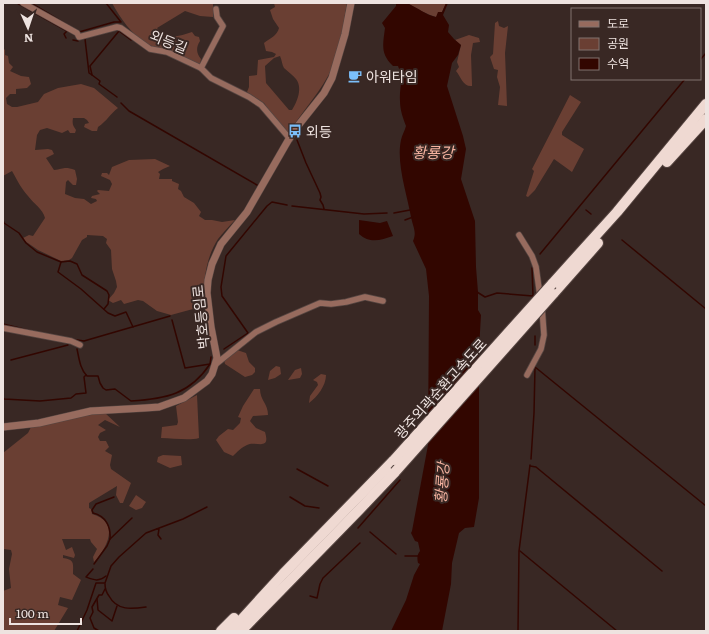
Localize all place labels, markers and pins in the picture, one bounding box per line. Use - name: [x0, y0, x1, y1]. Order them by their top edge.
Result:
- place label: 아워타임: [366, 66, 418, 86]
- cafe icon: 아워타임: [347, 68, 363, 84]
- place label: 외등: [306, 121, 332, 141]
- bus stop icon: 외등: [287, 123, 303, 139]

